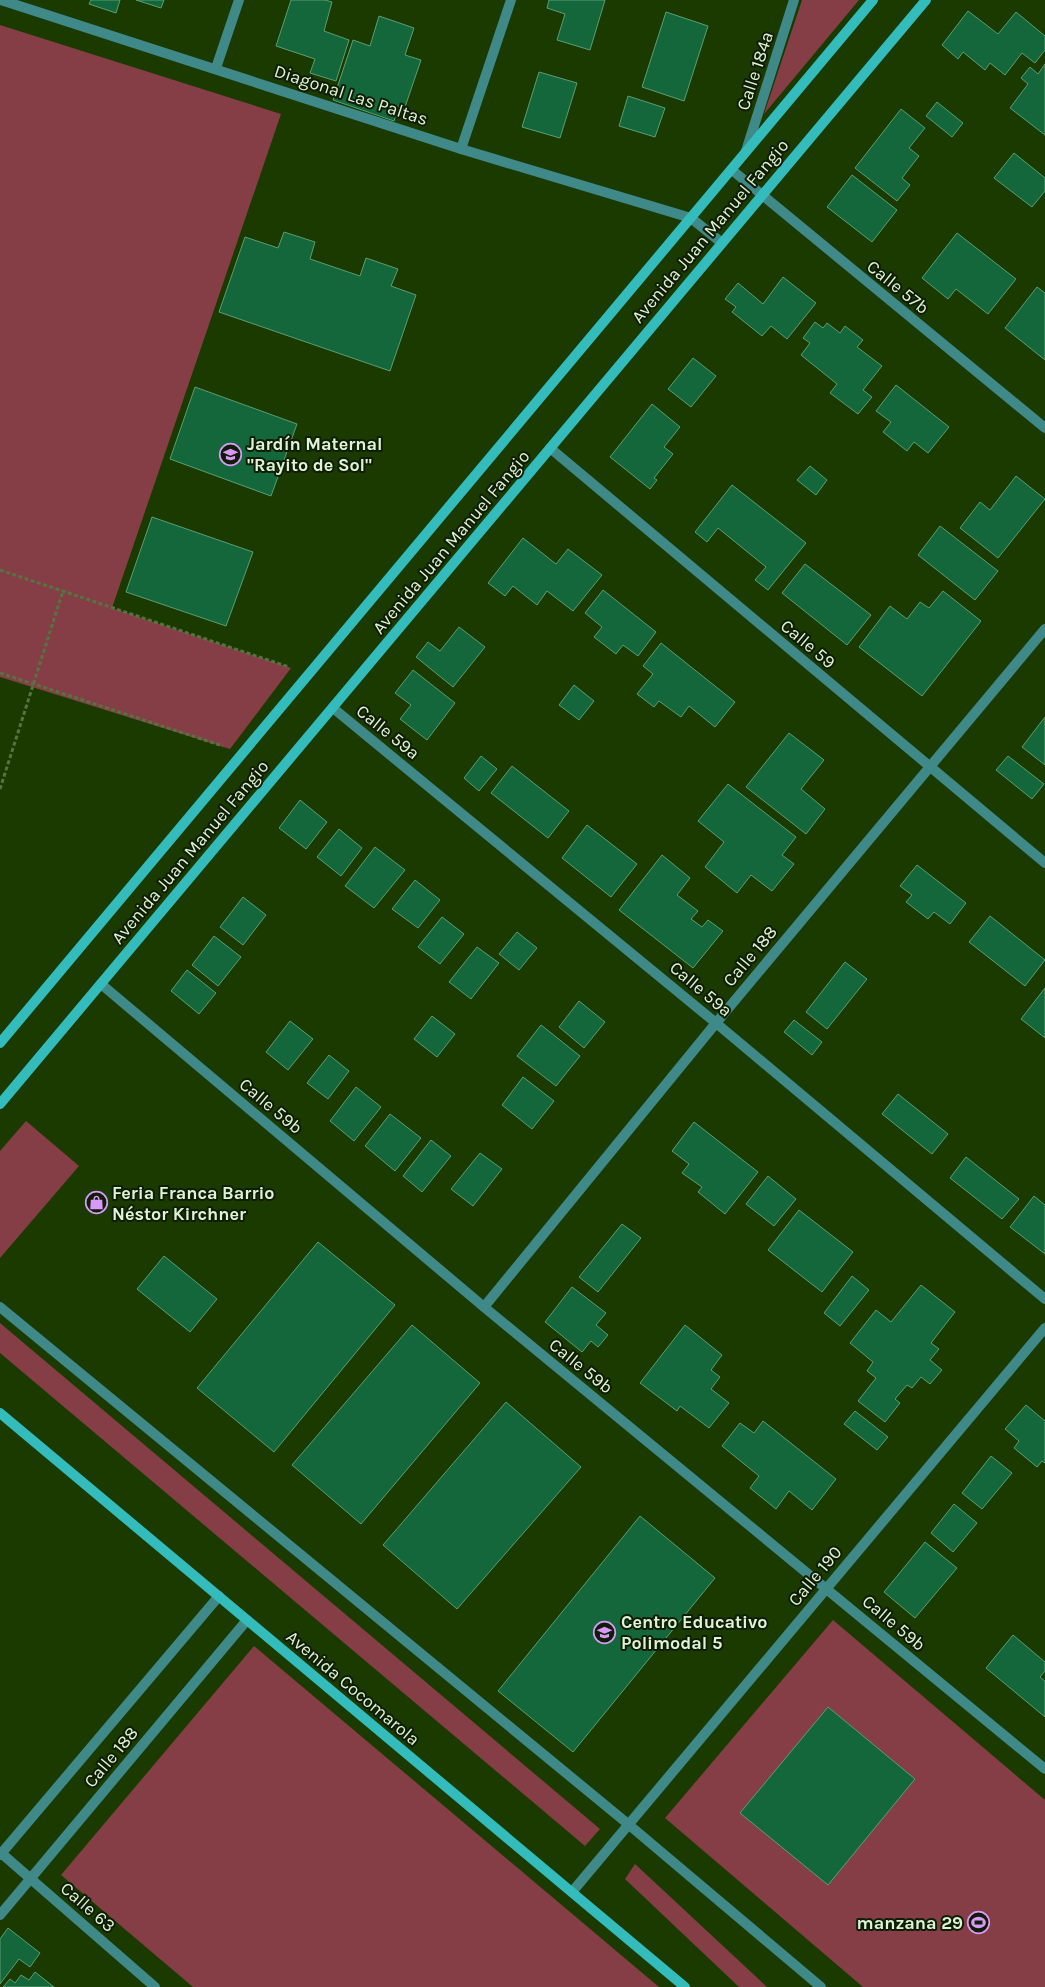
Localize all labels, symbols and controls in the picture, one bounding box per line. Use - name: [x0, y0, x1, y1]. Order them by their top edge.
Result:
- street label: Calle 184a: [732, 29, 778, 113]
- street label: Diagonal Las Paltas: [271, 60, 431, 130]
- street label: Avenida Juan Manuel Fangio: [627, 135, 793, 327]
- street label: Calle 57b: [862, 255, 934, 319]
- place label: Jardín Maternal "Rayito de Sol": [247, 433, 383, 476]
- school or university icon: Jardín Maternal "Rayito de Sol": [219, 442, 243, 466]
- street label: Avenida Juan Manuel Fangio: [368, 446, 534, 638]
- street label: Calle 59: [776, 615, 840, 673]
- street label: Calle 59a: [352, 700, 424, 764]
- street label: Avenida Juan Manuel Fangio: [107, 756, 273, 948]
- street label: Calle 188: [718, 921, 782, 991]
- street label: Calle 59a: [665, 956, 737, 1022]
- street label: Calle 59b: [235, 1073, 307, 1139]
- place label: Feria Franca Barrio Néstor Kirchner: [112, 1182, 275, 1225]
- shop icon: Feria Franca Barrio Néstor Kirchner: [84, 1191, 108, 1215]
- street label: Calle 59b: [545, 1334, 617, 1398]
- street label: Calle 190: [784, 1541, 846, 1611]
- street label: Calle 59b: [858, 1590, 930, 1656]
- place label: Centro Educativo Polimodal 5: [621, 1611, 768, 1654]
- school or university icon: Centro Educativo Polimodal 5: [593, 1620, 617, 1644]
- street label: Avenida Cocomarola: [282, 1626, 424, 1750]
- street label: Calle 188: [79, 1722, 143, 1792]
- street label: Calle 63: [56, 1877, 120, 1937]
- sports icon: manzana 29: [967, 1911, 991, 1935]
- place label: manzana 29: [857, 1912, 963, 1934]

